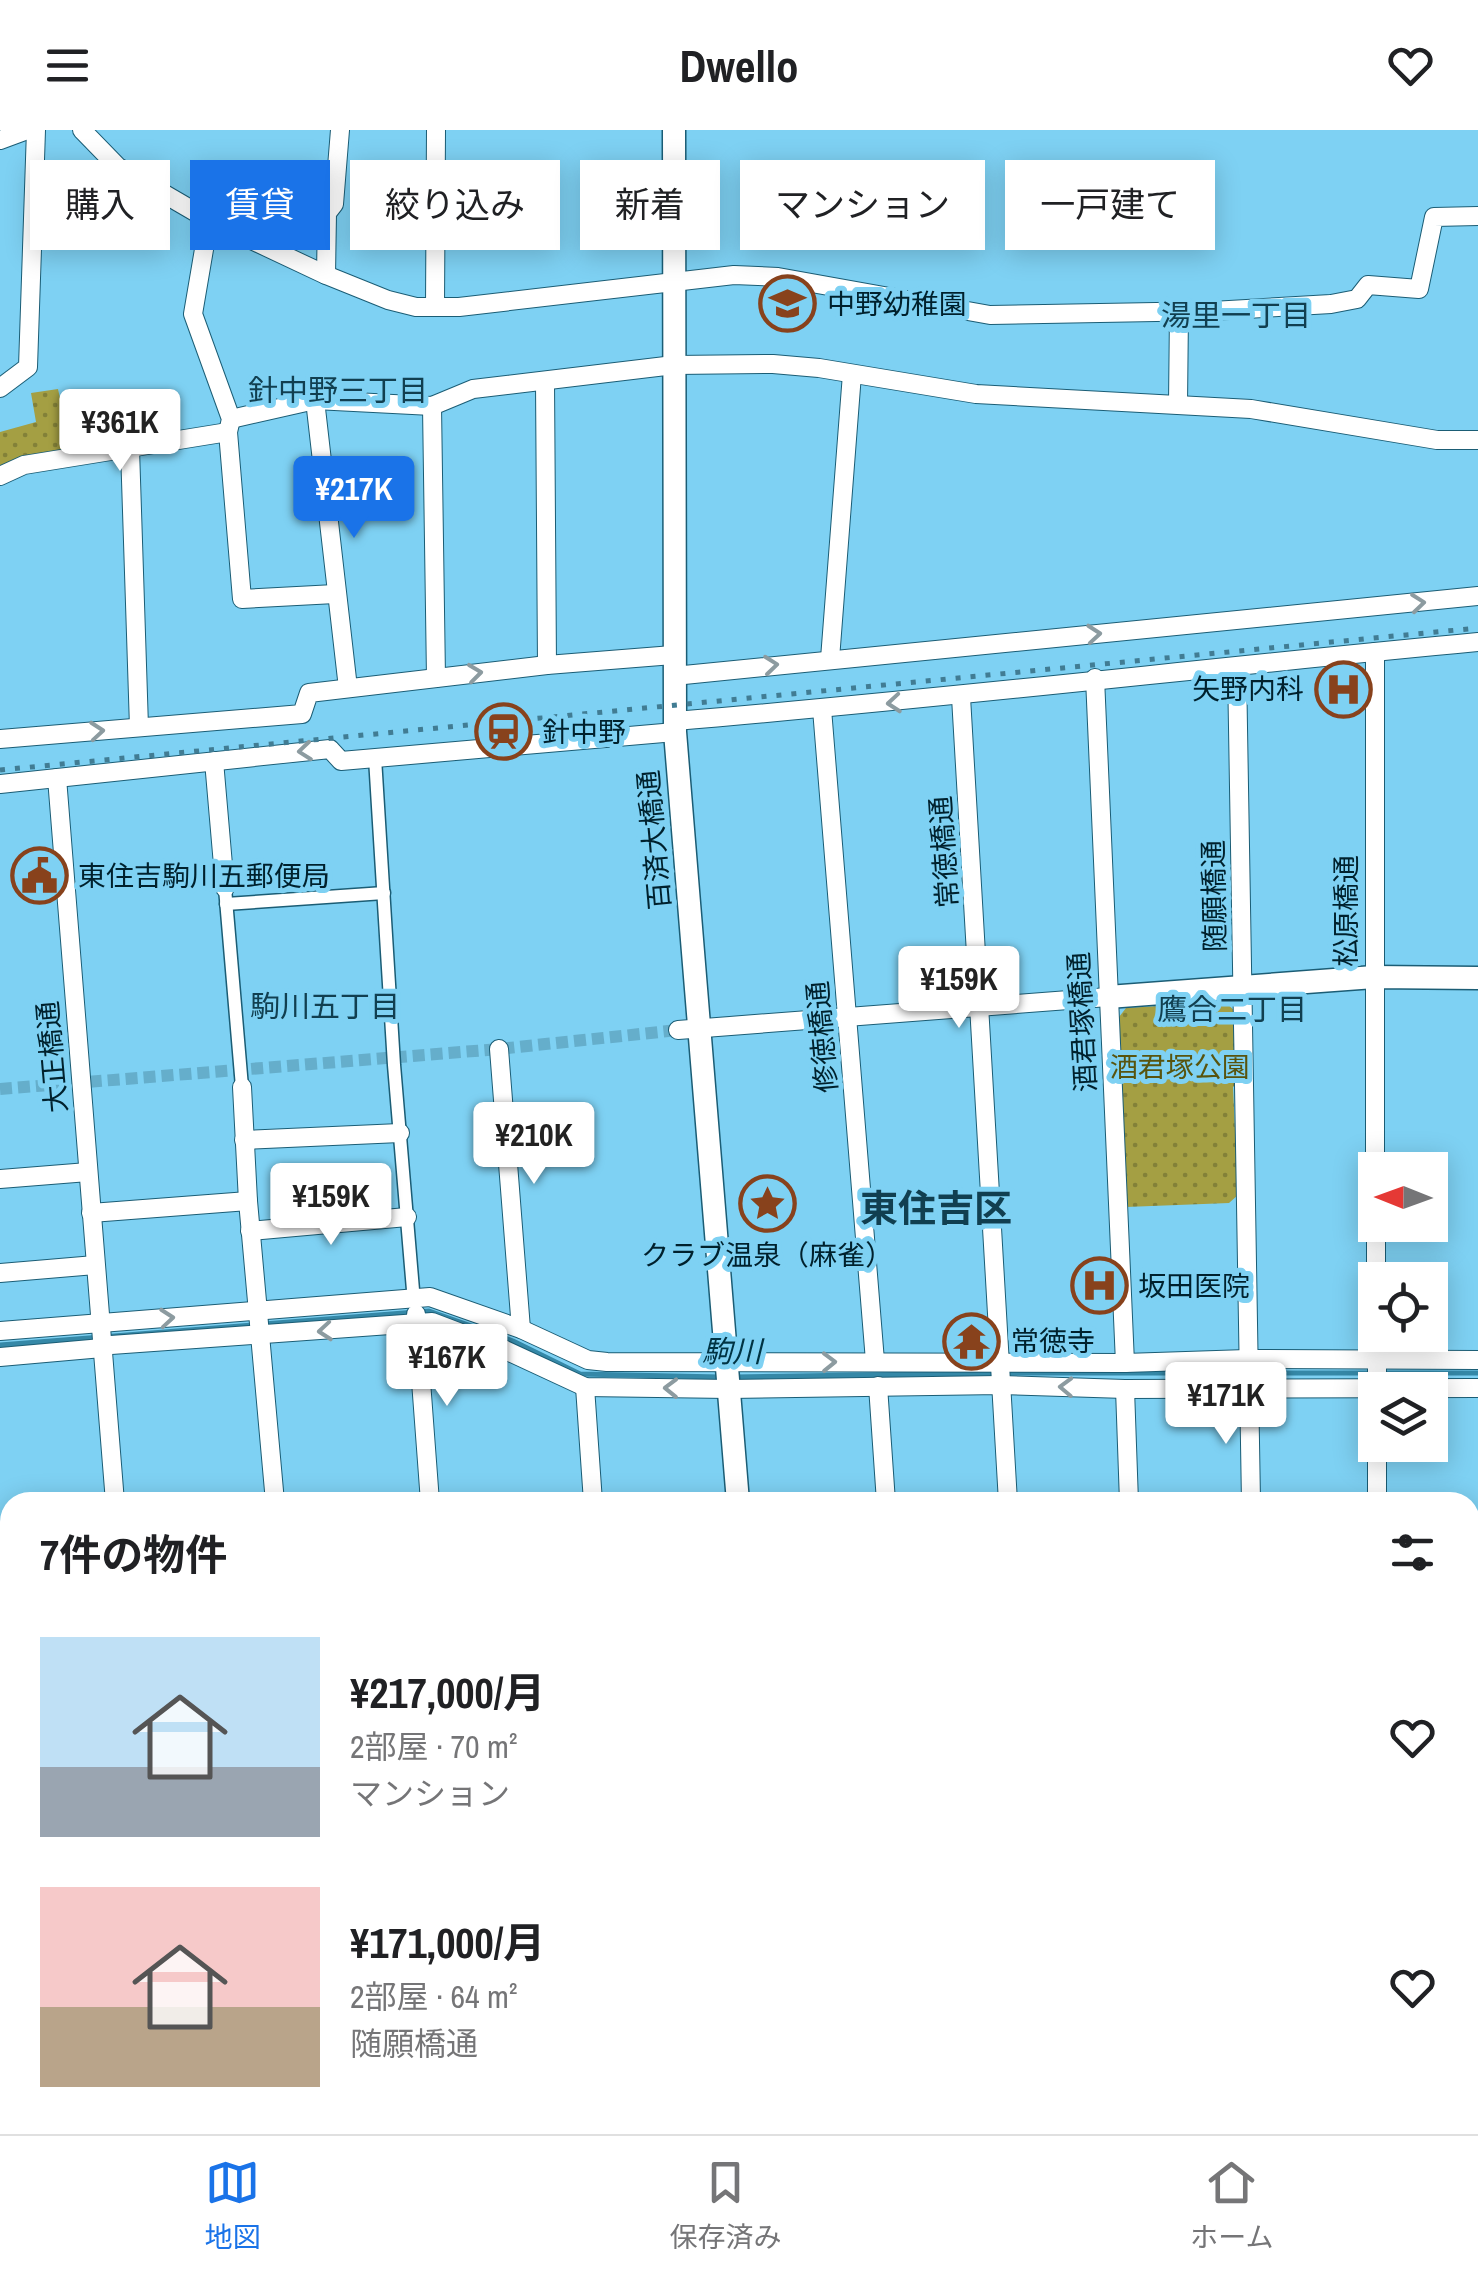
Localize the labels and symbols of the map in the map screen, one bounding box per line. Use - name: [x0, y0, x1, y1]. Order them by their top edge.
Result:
- school or university icon: 中野幼稚園: [758, 274, 818, 334]
- place label: 中野幼稚園: [827, 285, 967, 323]
- district label: 湯里一丁目: [1161, 295, 1311, 335]
- district label: 針中野三丁目: [248, 370, 428, 410]
- pin: ¥361K: [50, 389, 190, 474]
- pin: ¥217K: [284, 456, 424, 541]
- one-way arrow: [1410, 593, 1426, 614]
- one-way arrow: [1087, 624, 1103, 645]
- one-way arrow: [763, 655, 779, 677]
- hospital icon: 矢野内科: [1313, 659, 1373, 719]
- one-way arrow: [467, 663, 483, 684]
- place label: 矢野内科: [1192, 670, 1304, 708]
- one-way arrow: [885, 691, 901, 713]
- station icon: 針中野: [473, 702, 533, 762]
- place label: 針中野: [542, 713, 626, 751]
- one-way arrow: [90, 720, 106, 742]
- one-way arrow: [296, 740, 312, 761]
- street label: 百済大橋通: [629, 769, 679, 911]
- street label: 常徳橋通: [921, 795, 967, 909]
- street label: 随願橋通: [1194, 840, 1234, 952]
- public building icon: 東住吉駒川五郵便局: [9, 846, 69, 906]
- street label: 松原橋通: [1327, 855, 1365, 967]
- place label: 東住吉駒川五郵便局: [78, 857, 330, 895]
- pin: ¥159K: [889, 946, 1029, 1031]
- street label: 酒君塚橋通: [1059, 951, 1105, 1093]
- street label: 修徳橋通: [798, 980, 846, 1094]
- district label: 駒川五丁目: [250, 986, 400, 1026]
- district label: 鷹合二丁目: [1157, 989, 1307, 1029]
- street label: 大正橋通: [28, 1000, 76, 1114]
- park label: 酒君塚公園: [1110, 1048, 1250, 1086]
- pin: ¥210K: [464, 1102, 604, 1187]
- north arrow: [1358, 1152, 1448, 1242]
- pin: ¥159K: [261, 1163, 401, 1248]
- place icon: クラブ温泉（麻雀）: [737, 1174, 797, 1234]
- district label: 東住吉区: [860, 1183, 1012, 1234]
- place label: クラブ温泉（麻雀）: [641, 1236, 893, 1274]
- hospital icon: 坂田医院: [1069, 1256, 1129, 1316]
- place label: 坂田医院: [1138, 1267, 1250, 1305]
- one-way arrow: [159, 1307, 175, 1329]
- temple icon: 常徳寺: [942, 1311, 1002, 1371]
- one-way arrow: [316, 1319, 332, 1341]
- place label: 常徳寺: [1011, 1322, 1095, 1360]
- pin: ¥167K: [377, 1324, 517, 1409]
- water label: 駒川: [702, 1331, 765, 1371]
- one-way arrow: [822, 1351, 837, 1373]
- pin: ¥171K: [1156, 1362, 1296, 1447]
- one-way arrow: [662, 1377, 678, 1399]
- one-way arrow: [1057, 1377, 1073, 1398]

